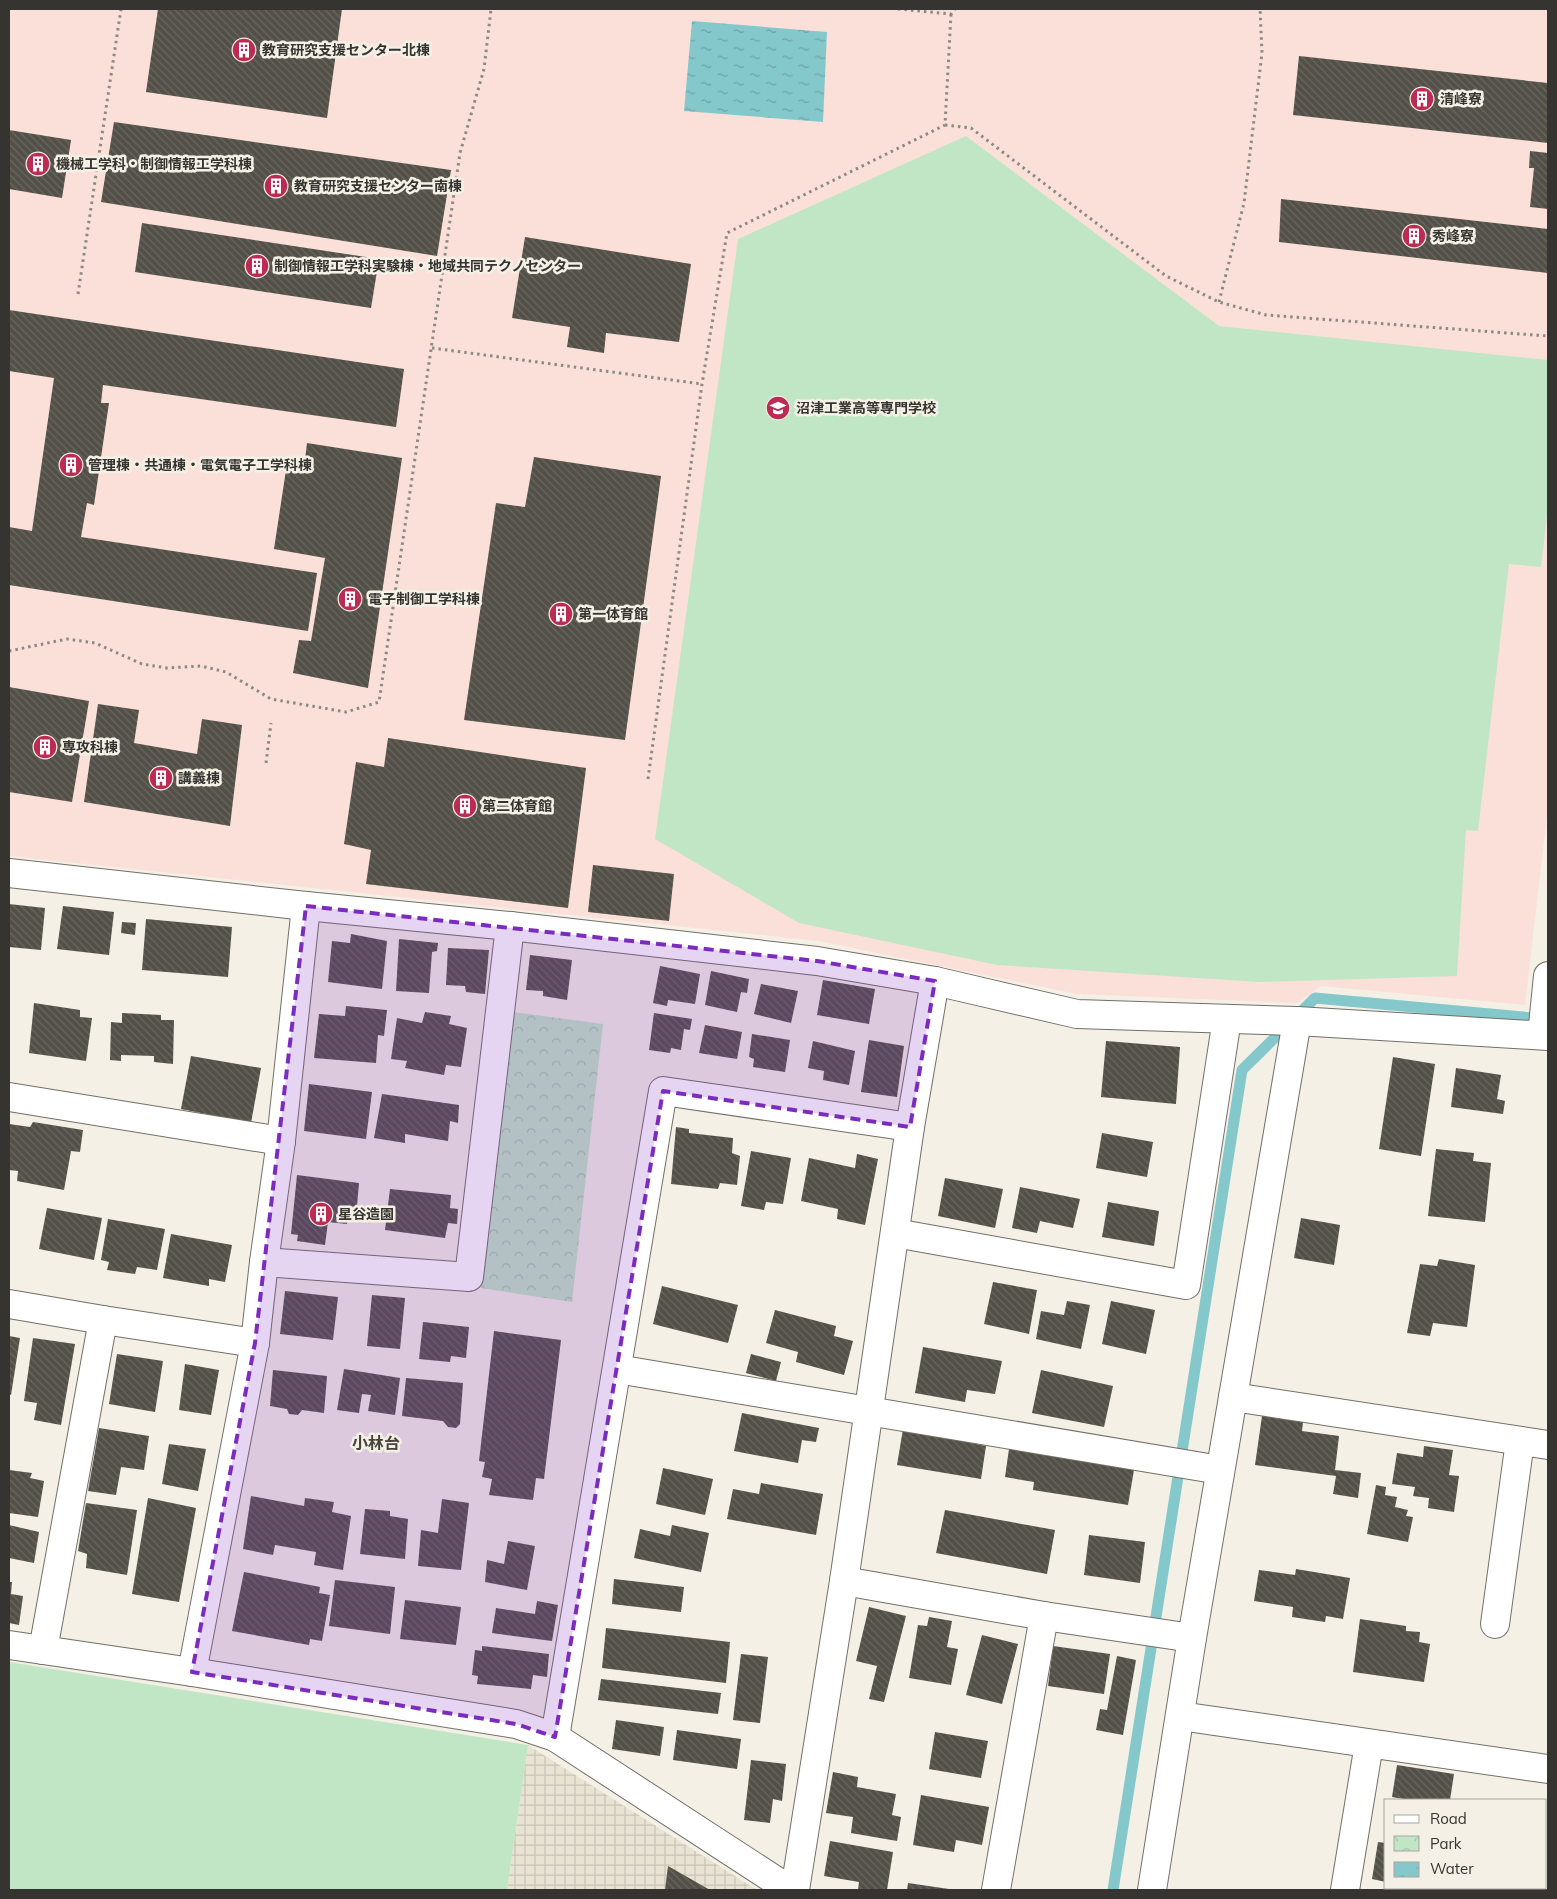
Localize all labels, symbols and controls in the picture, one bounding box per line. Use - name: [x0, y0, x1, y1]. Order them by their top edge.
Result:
- building icon: 教育研究支援センター北棟: [231, 37, 257, 63]
- place label: 教育研究支援センター北棟: [262, 41, 430, 59]
- building icon: 清峰寮: [1409, 86, 1435, 112]
- place label: 清峰寮: [1440, 90, 1482, 108]
- building icon: 機械工学科・制御情報工学科棟: [25, 151, 51, 177]
- place label: 機械工学科・制御情報工学科棟: [56, 155, 252, 173]
- building icon: 教育研究支援センター南棟: [263, 173, 289, 199]
- place label: 教育研究支援センター南棟: [294, 177, 462, 195]
- building icon: 秀峰寮: [1401, 223, 1427, 249]
- place label: 秀峰寮: [1432, 227, 1474, 245]
- building icon: 制御情報工学科実験棟・地域共同テクノセンター: [244, 253, 270, 279]
- place label: 制御情報工学科実験棟・地域共同テクノセンター: [274, 257, 581, 275]
- school or university icon: 沼津工業高等専門学校: [765, 395, 791, 421]
- place label: 沼津工業高等専門学校: [796, 399, 936, 417]
- building icon: 管理棟・共通棟・電気電子工学科棟: [58, 452, 84, 478]
- place label: 管理棟・共通棟・電気電子工学科棟: [88, 456, 312, 474]
- building icon: 電子制御工学科棟: [337, 586, 363, 612]
- place label: 電子制御工学科棟: [368, 590, 480, 608]
- building icon: 第一体育館: [548, 601, 574, 627]
- place label: 第一体育館: [578, 605, 648, 623]
- building icon: 専攻科棟: [32, 734, 58, 760]
- place label: 専攻科棟: [62, 738, 118, 756]
- building icon: 講義棟: [148, 765, 174, 791]
- place label: 講義棟: [178, 769, 220, 787]
- building icon: 第二体育館: [452, 793, 478, 819]
- place label: 第二体育館: [482, 797, 552, 815]
- building icon: 星谷造園: [308, 1201, 334, 1227]
- place label: 星谷造園: [338, 1205, 394, 1223]
- district label: 小林台: [352, 1433, 400, 1453]
- legend: [1384, 1799, 1547, 1889]
- text: Road: [1430, 1809, 1467, 1828]
- text: Park: [1430, 1834, 1462, 1853]
- text: Water: [1430, 1859, 1474, 1878]

